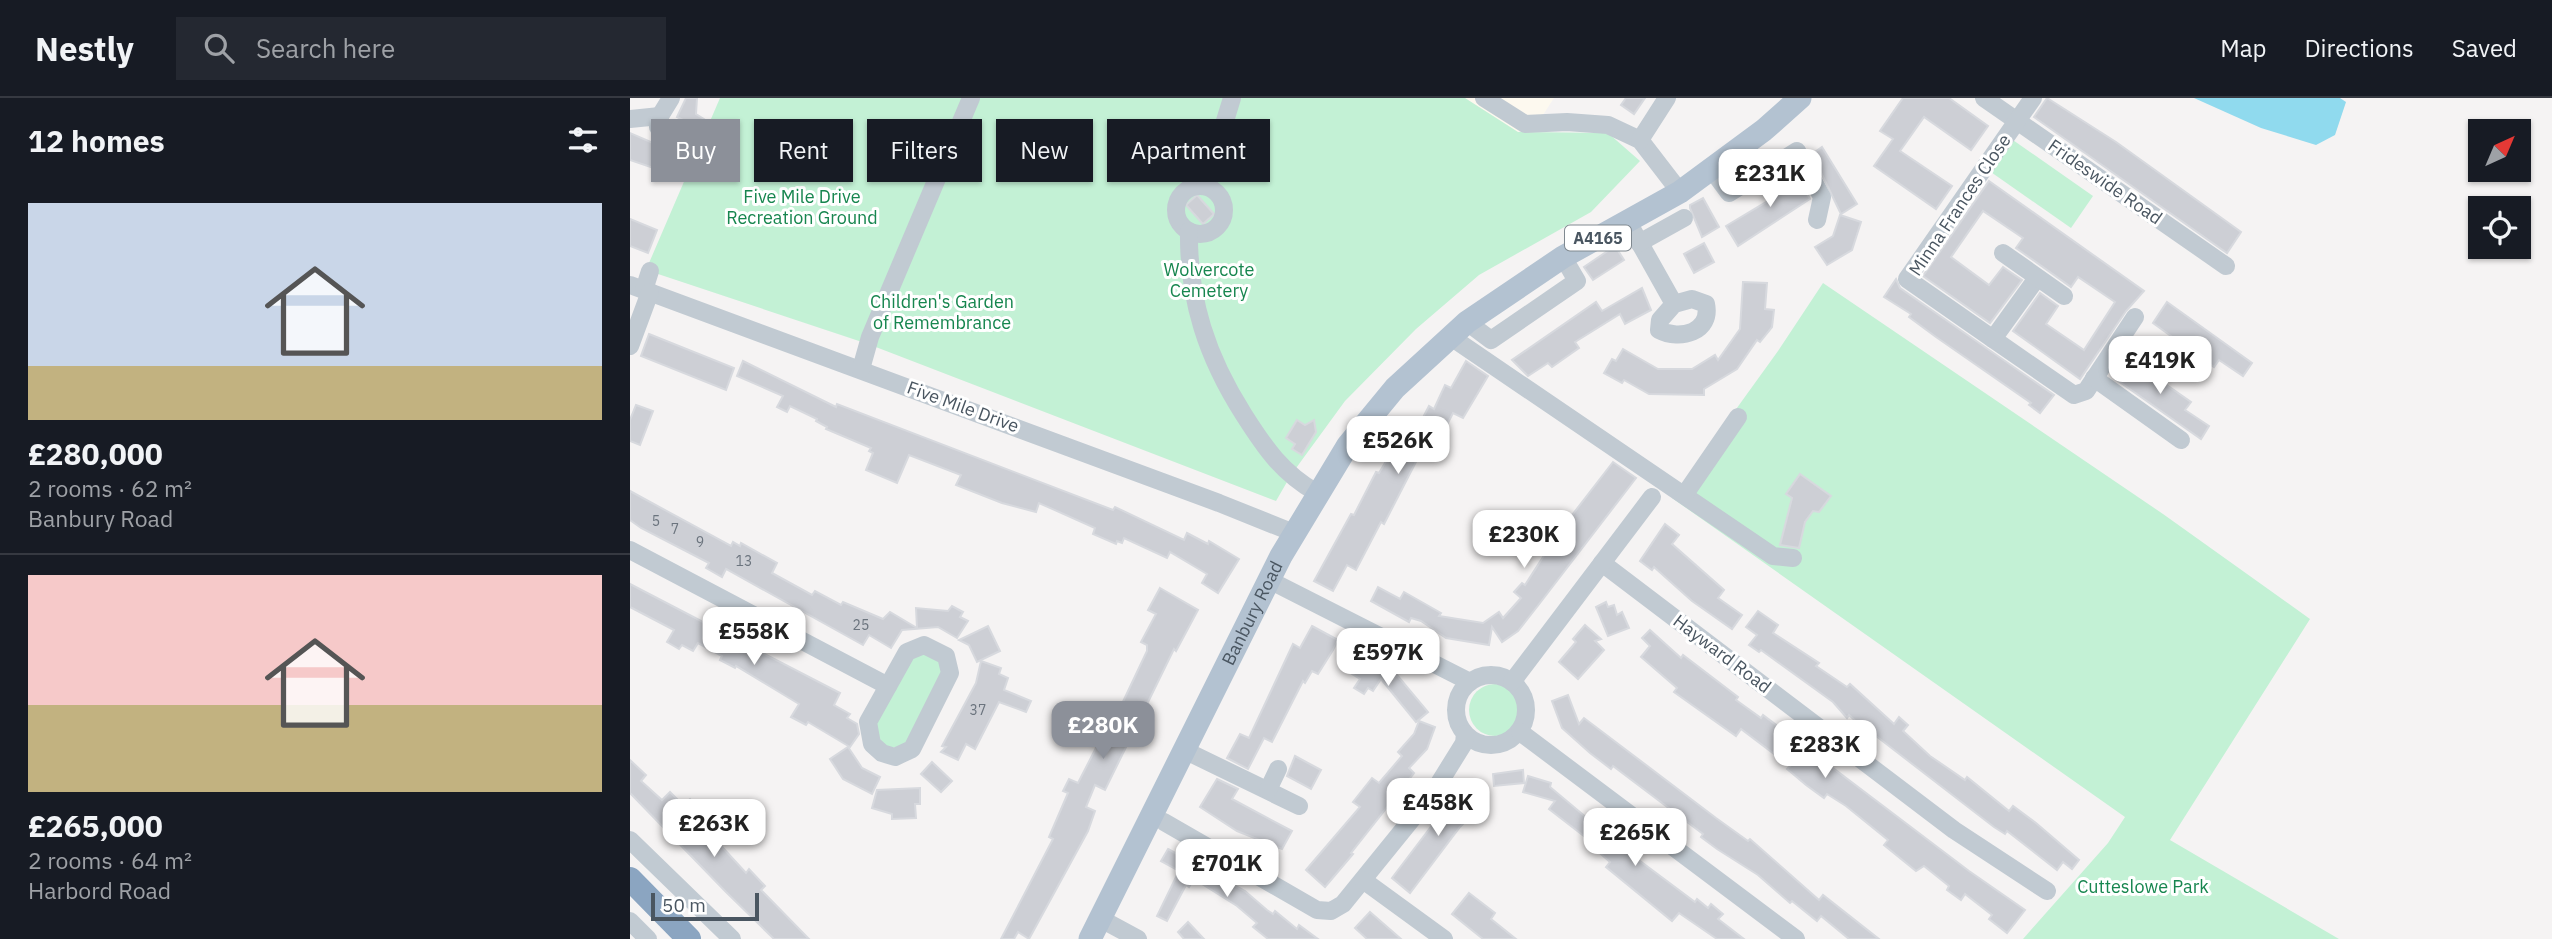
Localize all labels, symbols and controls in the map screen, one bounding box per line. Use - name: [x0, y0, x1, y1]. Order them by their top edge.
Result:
- search box: [176, 17, 666, 80]
- text: Nestly: [35, 27, 134, 70]
- icon: search: [200, 29, 238, 67]
- text: Search here: [256, 31, 395, 65]
- text: Map: [2220, 32, 2266, 64]
- text: Directions: [2304, 32, 2414, 64]
- text: Saved: [2452, 32, 2517, 64]
- chip: Buy: [651, 119, 740, 182]
- chip: Rent: [754, 119, 853, 182]
- chip: Filters: [867, 119, 982, 182]
- chip: New: [996, 119, 1093, 182]
- chip: Apartment: [1107, 119, 1270, 182]
- north arrow: [2468, 119, 2530, 182]
- map controls: [2468, 119, 2531, 259]
- text: 12 homes: [28, 121, 165, 160]
- icon: filters: [564, 121, 602, 159]
- street label: Minna Frances Close: [1904, 129, 2016, 280]
- street label: Frideswide Road: [2044, 134, 2167, 229]
- pin: £231K: [1721, 150, 1819, 209]
- text: £231K: [1735, 157, 1805, 187]
- park label: Five Mile Drive Recreation Ground: [726, 185, 878, 229]
- button: locate: [2468, 196, 2531, 259]
- road number: A4165: [1565, 226, 1631, 250]
- icon: home: [252, 248, 378, 374]
- park label: Wolvercote Cemetery: [1164, 258, 1255, 302]
- park label: Children's Garden of Remembrance: [870, 290, 1014, 334]
- pin: £419K: [2111, 336, 2209, 396]
- text: £419K: [2125, 344, 2195, 374]
- street label: Five Mile Drive: [904, 376, 1022, 437]
- pin: £526K: [1349, 416, 1447, 476]
- text: £526K: [1363, 424, 1433, 454]
- text: £280,000: [28, 434, 163, 473]
- text: 2 rooms · 62 m²: [28, 473, 192, 503]
- text: Banbury Road: [28, 503, 173, 533]
- pin: £230K: [1475, 510, 1573, 570]
- house number: 5: [652, 512, 660, 530]
- text: £230K: [1489, 518, 1559, 548]
- house number: 7: [671, 520, 679, 538]
- house number: 9: [696, 533, 704, 551]
- house number: 13: [736, 552, 752, 570]
- street label: Banbury Road: [1216, 557, 1288, 669]
- pin: £558K: [705, 608, 803, 667]
- street label: Hayward Road: [1669, 609, 1776, 698]
- text: £558K: [719, 615, 789, 645]
- house number: 25: [853, 616, 869, 634]
- icon: home: [252, 620, 378, 746]
- pin: £597K: [1339, 628, 1437, 688]
- text: £597K: [1353, 636, 1423, 666]
- house number: 37: [970, 701, 986, 719]
- pin: £280K: [1054, 702, 1152, 761]
- text: £280K: [1068, 709, 1138, 739]
- pin: £283K: [1776, 720, 1874, 780]
- text: £283K: [1790, 728, 1860, 758]
- pin: £458K: [1389, 778, 1487, 838]
- text: £458K: [1403, 786, 1473, 816]
- pin: £263K: [665, 800, 763, 859]
- text: £265,000: [28, 806, 163, 845]
- text: £263K: [679, 807, 749, 837]
- pin: £265K: [1586, 808, 1684, 868]
- text: £265K: [1600, 816, 1670, 846]
- pin: £701K: [1178, 840, 1276, 899]
- text: 2 rooms · 64 m²: [28, 845, 192, 875]
- text: £701K: [1192, 847, 1262, 877]
- text: Harbord Road: [28, 875, 171, 905]
- park label: Cutteslowe Park: [2077, 875, 2209, 898]
- scale bar: [651, 890, 760, 922]
- text: 50 m: [662, 893, 706, 917]

